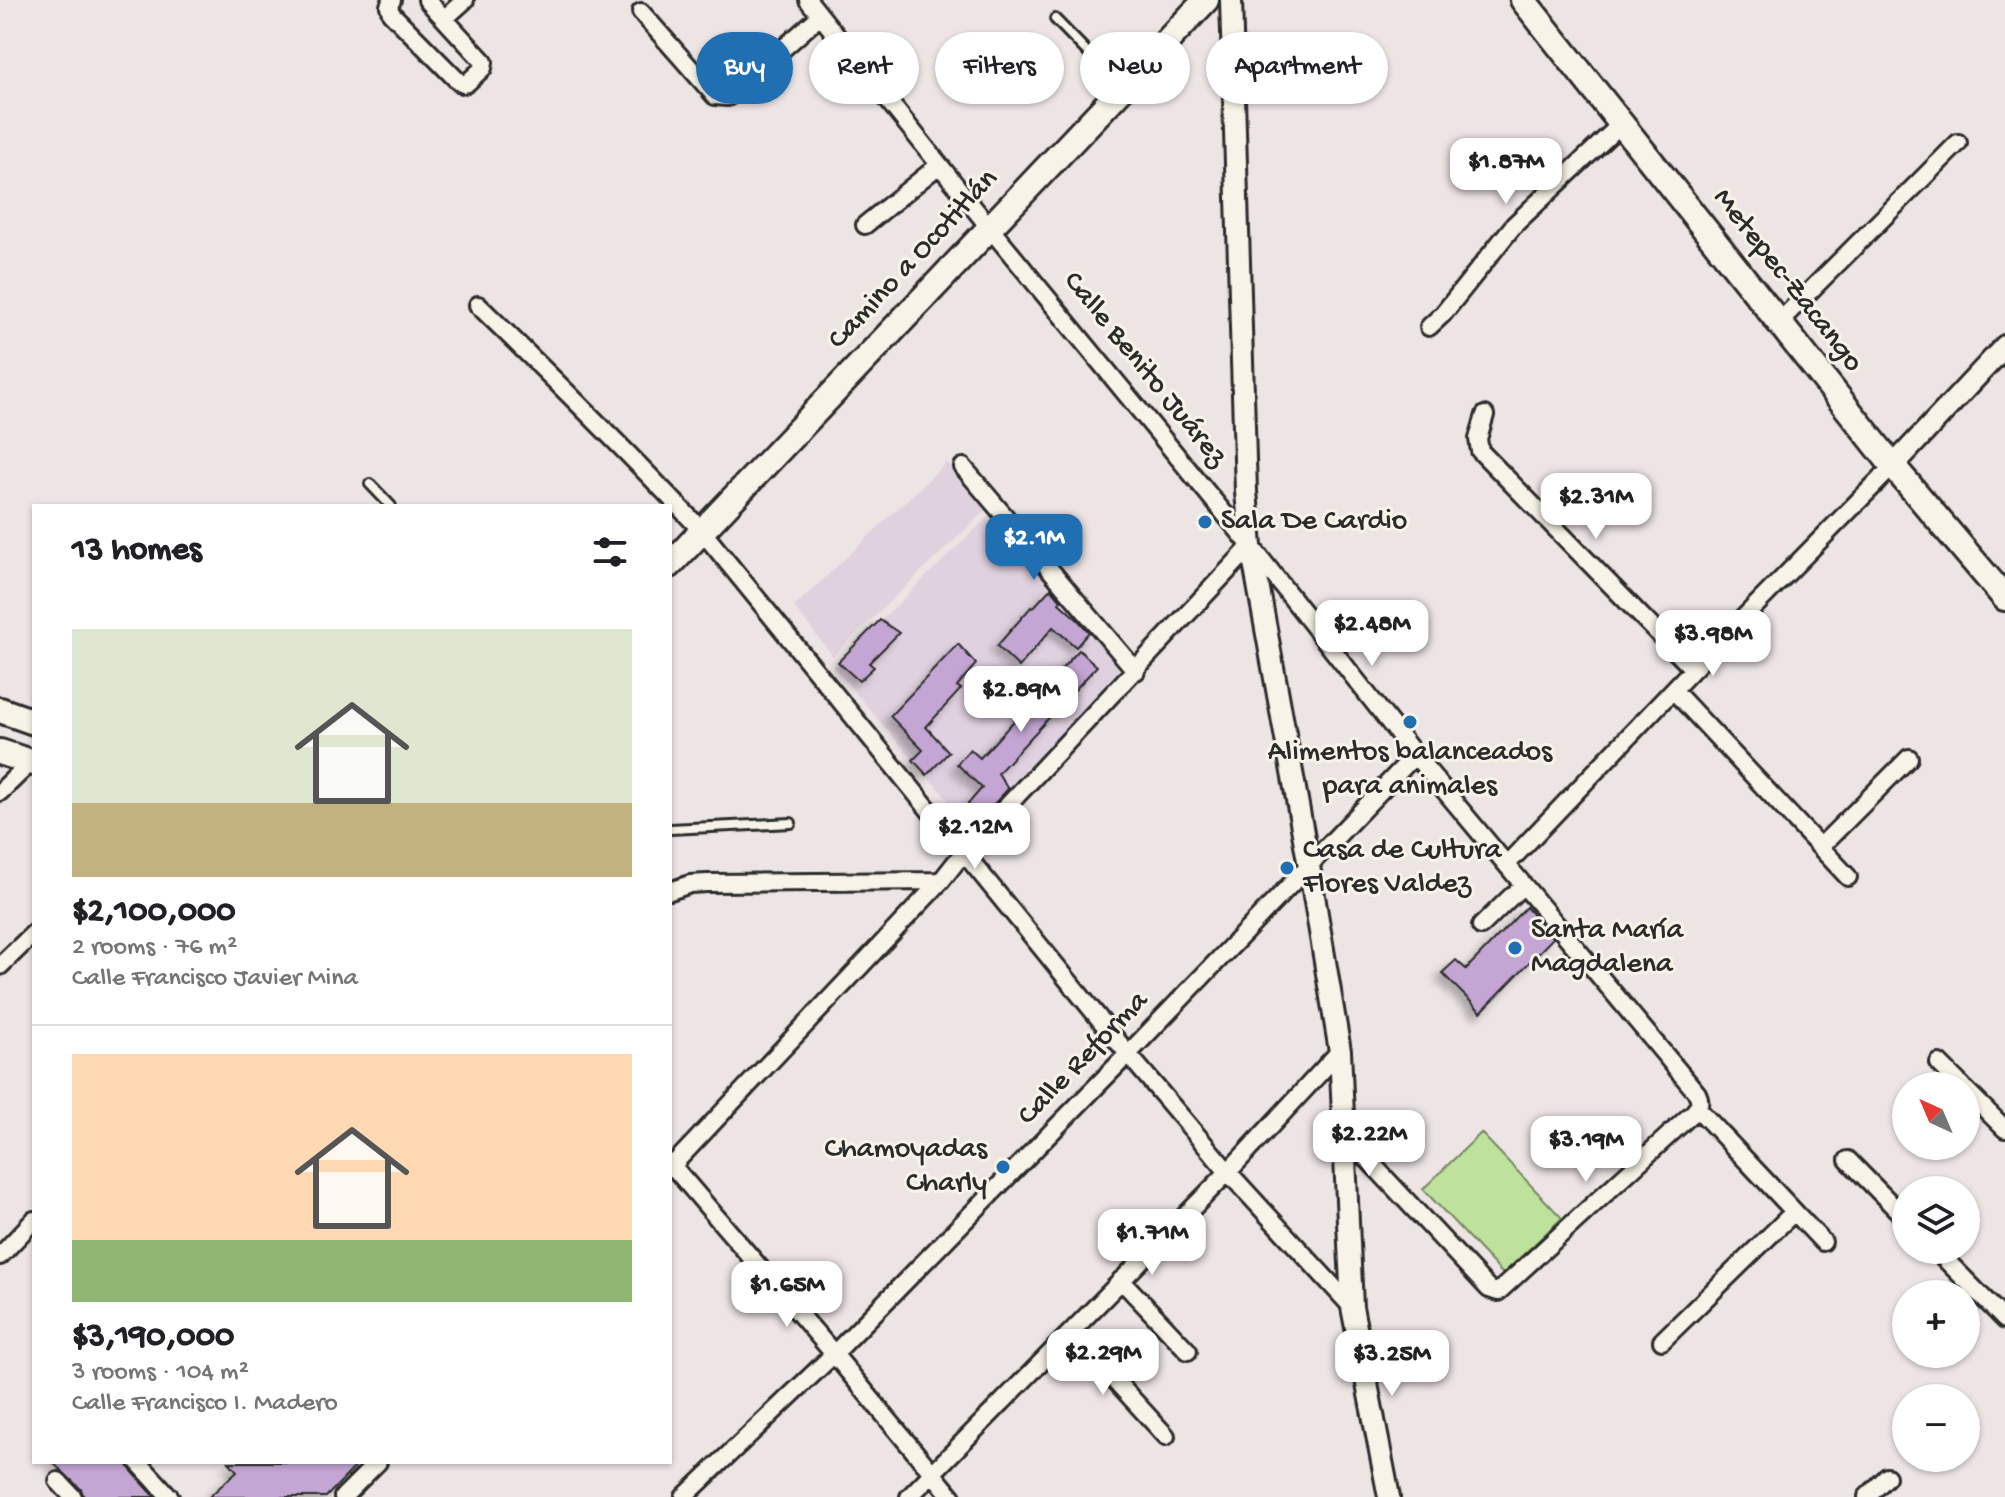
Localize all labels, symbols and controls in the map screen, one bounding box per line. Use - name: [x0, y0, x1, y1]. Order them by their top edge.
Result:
- chip: Buy: [696, 32, 793, 104]
- chip: Rent: [809, 32, 919, 104]
- chip: Filters: [935, 32, 1064, 104]
- chip: New: [1080, 32, 1190, 104]
- chip: Apartment: [1206, 32, 1388, 104]
- pin: $1.87M: [1441, 138, 1571, 206]
- text: $1.87M: [1468, 148, 1544, 179]
- street label: Camino a Ocotitlán: [821, 163, 1007, 357]
- street label: Metepec-Zacango: [1704, 182, 1870, 380]
- street label: Calle Benito Juárez: [1055, 265, 1234, 475]
- pin: $2.31M: [1531, 473, 1661, 541]
- text: $2.31M: [1559, 483, 1633, 514]
- place label: Sala De Cardio: [1221, 505, 1407, 540]
- marker: Sala De Cardio: [1196, 513, 1214, 531]
- pin: $2.1M: [978, 514, 1090, 582]
- text: $2.1M: [1003, 524, 1065, 555]
- icon: filters: [588, 530, 632, 574]
- text: 13 homes: [72, 532, 202, 572]
- pin: $2.48M: [1307, 600, 1437, 668]
- text: $2.48M: [1333, 610, 1411, 641]
- pin: $3.98M: [1648, 610, 1778, 678]
- text: $3.98M: [1674, 620, 1752, 651]
- pin: $2.89M: [956, 666, 1086, 734]
- text: $2.89M: [982, 676, 1060, 707]
- icon: home: [280, 681, 424, 825]
- marker: Alimentos balanceados para animales: [1401, 713, 1419, 731]
- place label: Alimentos balanceados para animales: [1268, 736, 1553, 805]
- pin: $2.12M: [910, 803, 1040, 871]
- text: $2.12M: [938, 813, 1012, 844]
- place label: Casa de Cultura Flores Valdez: [1302, 834, 1503, 903]
- marker: Casa de Cultura Flores Valdez: [1278, 859, 1296, 877]
- text: $2,100,000: [72, 893, 236, 933]
- place label: Santa María Magdalena: [1531, 914, 1684, 983]
- text: 2 rooms · 76 m²: [72, 933, 237, 964]
- marker: Santa María Magdalena: [1506, 939, 1524, 957]
- text: Calle Francisco Javier Mina: [72, 964, 358, 995]
- street label: Calle Reforma: [1011, 984, 1158, 1133]
- north arrow: [1892, 1072, 1980, 1160]
- map controls: [1892, 1072, 1980, 1472]
- icon: home: [280, 1106, 424, 1250]
- pin: $2.22M: [1304, 1110, 1434, 1178]
- pin: $3.19M: [1521, 1116, 1651, 1184]
- text: $2.22M: [1331, 1120, 1407, 1151]
- text: $3.19M: [1549, 1126, 1623, 1157]
- place label: Chamoyadas Charly: [824, 1133, 988, 1202]
- marker: Chamoyadas Charly: [994, 1158, 1012, 1176]
- button: layers: [1892, 1176, 1980, 1264]
- pin: $1.71M: [1087, 1209, 1217, 1277]
- text: $1.71M: [1116, 1219, 1188, 1250]
- pin: $1.65M: [722, 1261, 852, 1329]
- text: $1.65M: [749, 1271, 825, 1302]
- button: +: [1892, 1280, 1980, 1368]
- text: $3,190,000: [72, 1318, 234, 1358]
- pin: $2.29M: [1038, 1329, 1168, 1397]
- pin: $3.25M: [1327, 1330, 1457, 1398]
- text: $2.29M: [1065, 1339, 1141, 1370]
- text: $3.25M: [1353, 1340, 1431, 1371]
- text: 3 rooms · 104 m²: [72, 1358, 249, 1389]
- button: −: [1892, 1384, 1980, 1472]
- text: Calle Francisco I. Madero: [72, 1389, 338, 1420]

